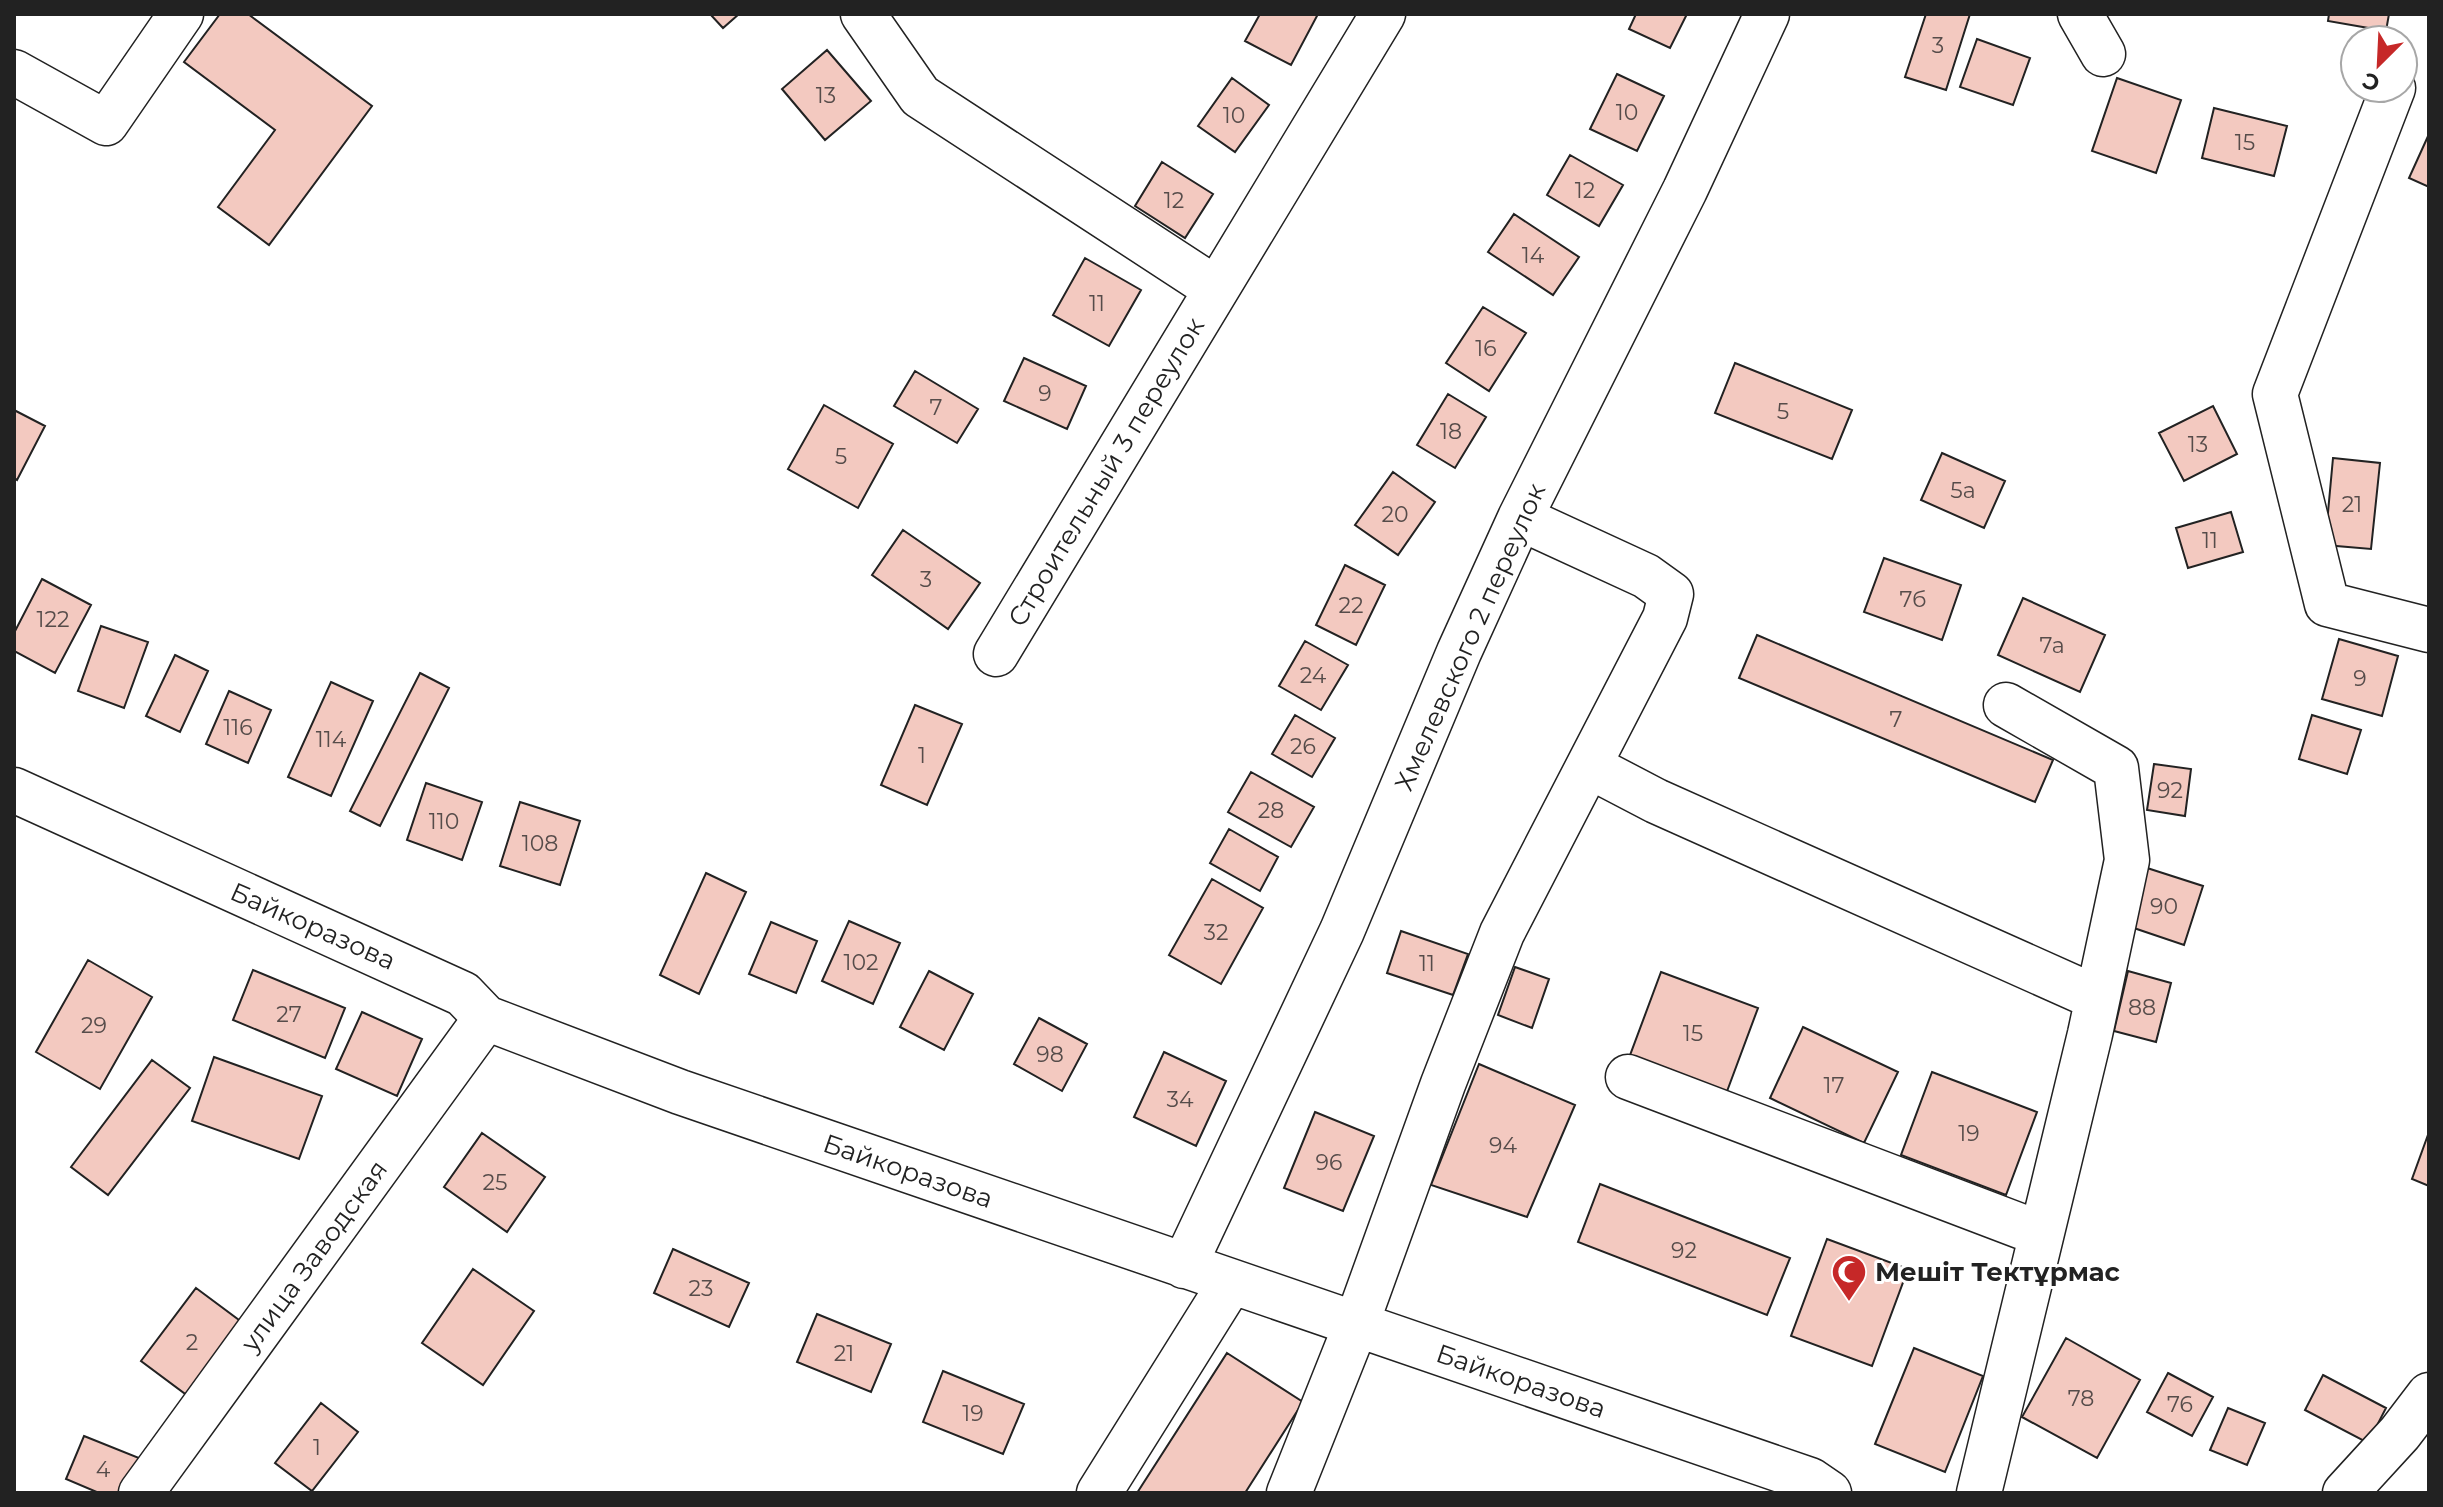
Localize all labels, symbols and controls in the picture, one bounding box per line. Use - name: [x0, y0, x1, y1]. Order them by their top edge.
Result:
- north arrow: [2339, 24, 2419, 104]
- house number: 3: [1932, 32, 1944, 59]
- text: С: [2358, 66, 2384, 97]
- house number: 13: [816, 82, 836, 109]
- house number: 10: [1616, 99, 1638, 126]
- house number: 10: [1223, 102, 1245, 129]
- house number: 15: [2235, 129, 2255, 156]
- house number: 12: [1575, 177, 1595, 204]
- house number: 12: [1164, 187, 1184, 214]
- house number: 14: [1522, 242, 1545, 269]
- house number: 11: [1089, 290, 1105, 317]
- street label: Строительный 3 переулок: [1001, 312, 1211, 632]
- house number: 16: [1475, 335, 1497, 362]
- house number: 9: [1038, 380, 1052, 407]
- house number: 7: [930, 394, 943, 421]
- house number: 5: [1777, 398, 1789, 425]
- house number: 18: [1440, 418, 1462, 445]
- house number: 13: [2188, 431, 2208, 458]
- house number: 5: [835, 443, 847, 470]
- house number: 5а: [1950, 477, 1976, 504]
- street label: Хмелевского 2 переулок: [1388, 478, 1552, 796]
- house number: 21: [2342, 491, 2362, 518]
- house number: 20: [1381, 501, 1409, 528]
- house number: 11: [2202, 527, 2218, 554]
- house number: 3: [920, 566, 932, 593]
- house number: 7б: [1899, 586, 1927, 613]
- house number: 22: [1339, 592, 1364, 619]
- house number: 122: [37, 606, 69, 633]
- house number: 7а: [2040, 632, 2064, 659]
- house number: 24: [1300, 662, 1327, 689]
- house number: 9: [2353, 665, 2367, 692]
- house number: 7: [1890, 706, 1903, 733]
- house number: 116: [223, 714, 253, 741]
- house number: 114: [316, 726, 347, 753]
- house number: 26: [1290, 733, 1316, 760]
- house number: 1: [918, 742, 926, 769]
- house number: 92: [2157, 777, 2183, 804]
- house number: 28: [1258, 797, 1284, 824]
- house number: 110: [429, 808, 459, 835]
- house number: 108: [522, 830, 558, 857]
- street label: Байкоразова: [225, 875, 401, 977]
- house number: 90: [2150, 893, 2178, 920]
- house number: 32: [1204, 919, 1228, 946]
- house number: 102: [843, 949, 879, 976]
- house number: 11: [1419, 950, 1435, 977]
- house number: 88: [2128, 994, 2156, 1021]
- house number: 27: [276, 1001, 302, 1028]
- house number: 29: [81, 1012, 107, 1039]
- house number: 15: [1683, 1020, 1703, 1047]
- house number: 98: [1036, 1041, 1064, 1068]
- house number: 17: [1824, 1072, 1844, 1099]
- house number: 34: [1167, 1086, 1194, 1113]
- house number: 19: [1958, 1120, 1980, 1147]
- street label: Байкоразова: [819, 1127, 997, 1215]
- house number: 94: [1489, 1132, 1517, 1159]
- house number: 96: [1316, 1149, 1342, 1176]
- street label: улица Заводская: [233, 1154, 394, 1359]
- house number: 25: [483, 1169, 507, 1196]
- house number: 92: [1671, 1237, 1697, 1264]
- mosque icon: Мешіт Тектұрмас: [1830, 1253, 1868, 1303]
- place label: Мешіт Тектұрмас: [1875, 1256, 2120, 1288]
- house number: 23: [689, 1275, 713, 1302]
- house number: 2: [186, 1329, 198, 1356]
- street label: Байкоразова: [1432, 1337, 1610, 1425]
- house number: 21: [834, 1340, 854, 1367]
- house number: 78: [2068, 1385, 2094, 1412]
- house number: 76: [2167, 1391, 2193, 1418]
- house number: 19: [962, 1400, 984, 1427]
- house number: 1: [313, 1434, 321, 1461]
- house number: 4: [96, 1456, 111, 1483]

